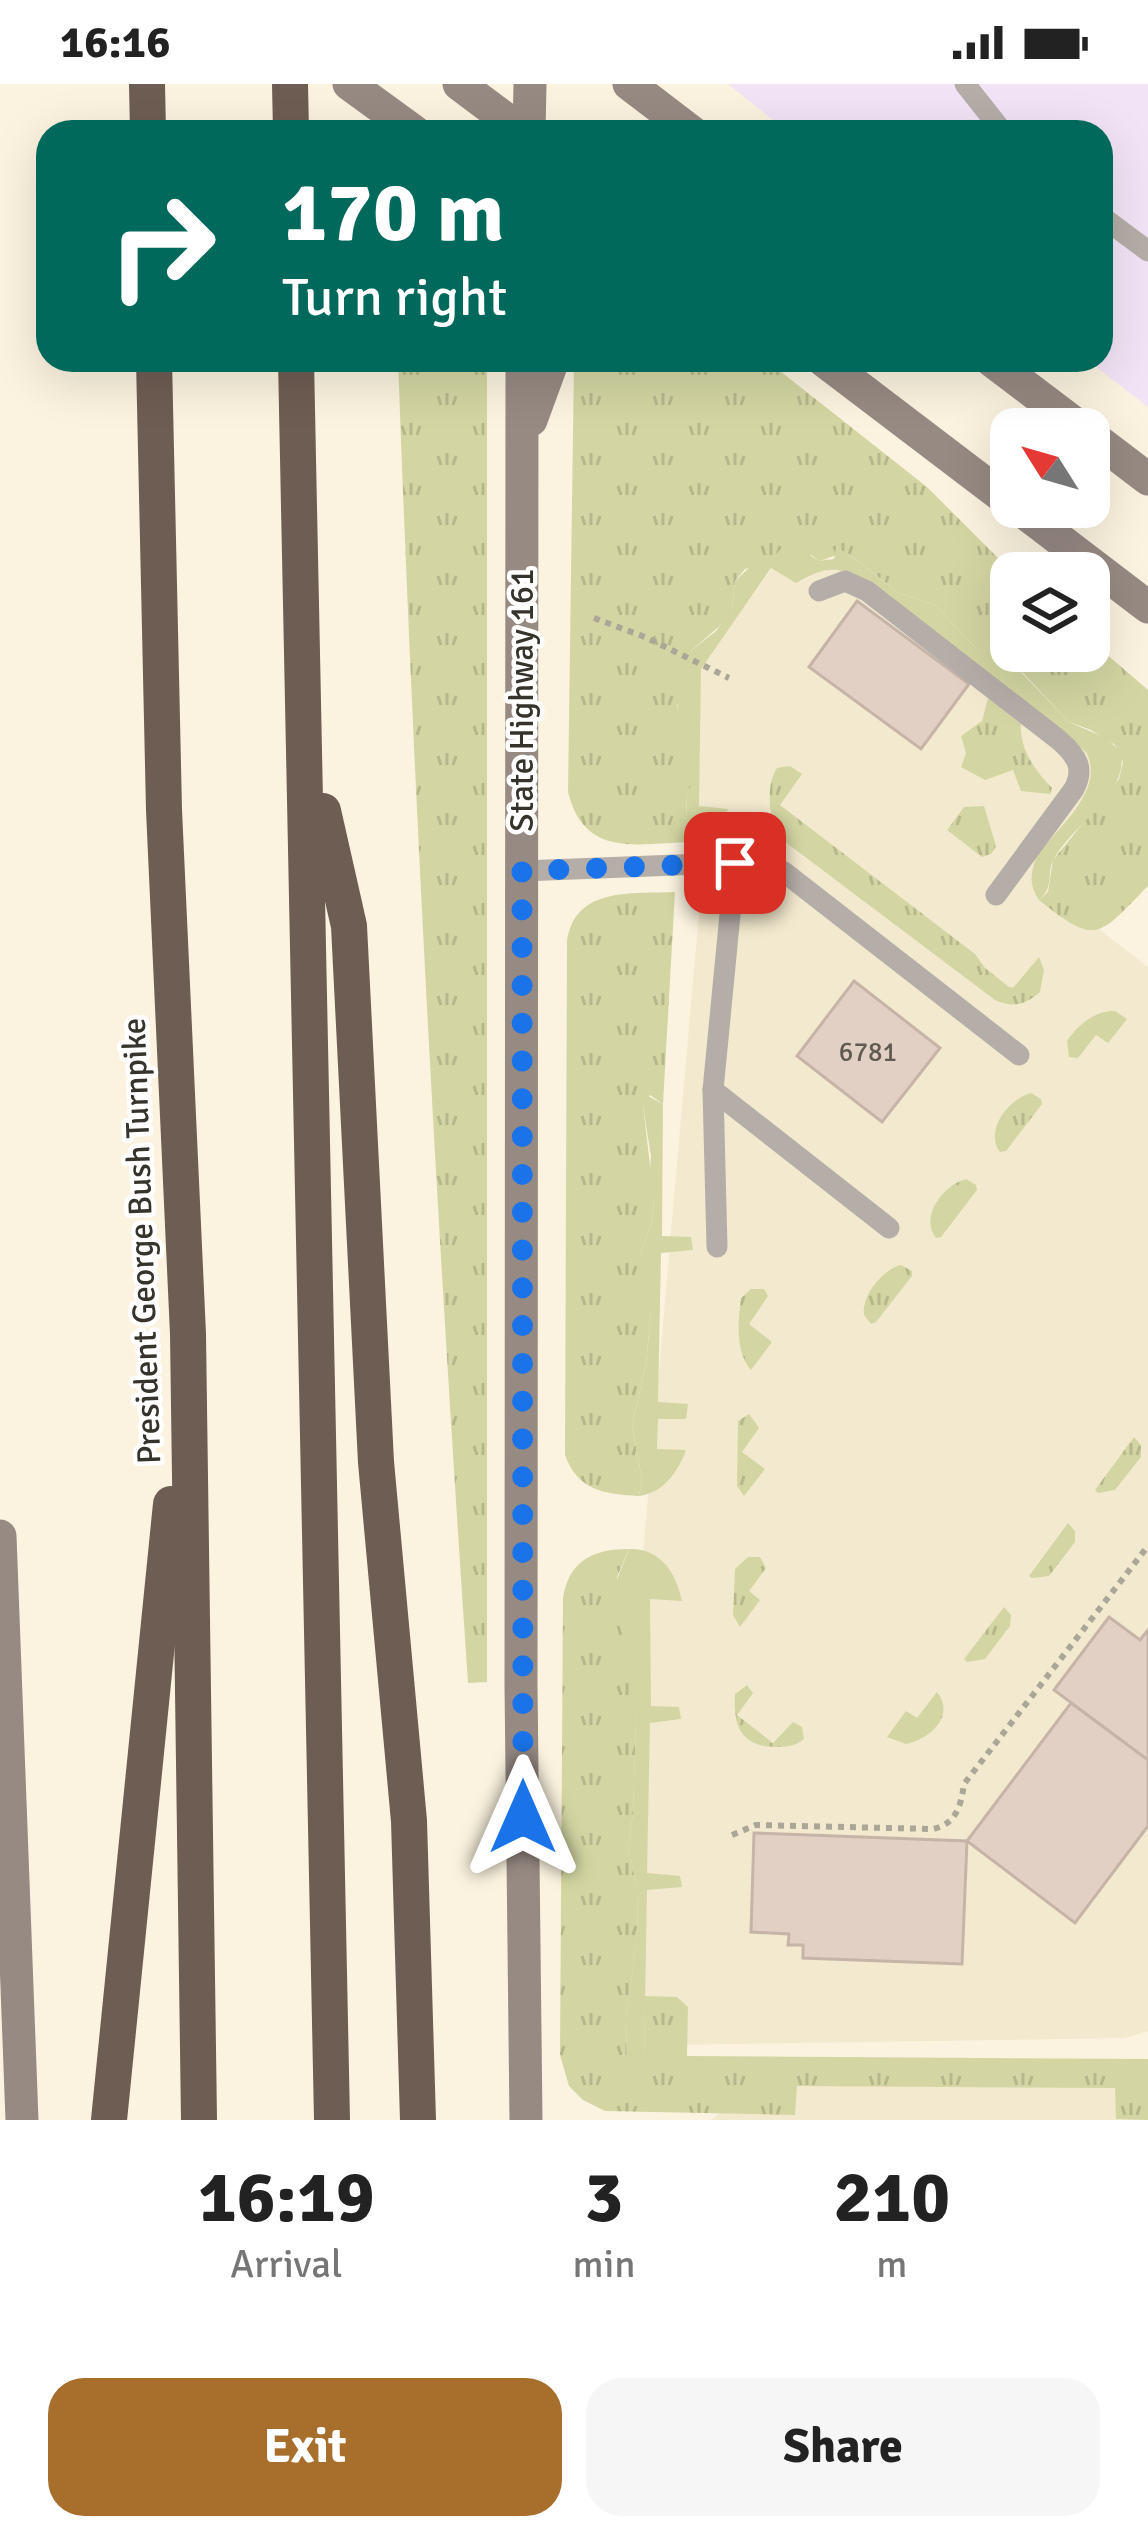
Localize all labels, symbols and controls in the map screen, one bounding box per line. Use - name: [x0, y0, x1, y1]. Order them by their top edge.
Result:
- text: 16:16: [60, 15, 170, 70]
- text: 170 m: [282, 161, 504, 265]
- icon: right: [84, 168, 240, 324]
- text: Turn right: [282, 264, 507, 331]
- north arrow: [990, 408, 1110, 528]
- map controls: [990, 408, 1110, 672]
- button: layers: [990, 552, 1110, 672]
- street label: State Highway 161: [502, 568, 543, 832]
- pin: [684, 812, 786, 914]
- icon: arrive: [702, 830, 768, 896]
- street label: President George Bush Turnpike: [114, 1017, 170, 1465]
- house number: 6781: [839, 1036, 897, 1069]
- position arrow: [460, 1754, 586, 1880]
- text: 16:19: [198, 2153, 375, 2242]
- text: 3: [585, 2153, 623, 2242]
- text: 210: [833, 2153, 950, 2242]
- text: Arrival: [230, 2240, 342, 2288]
- text: min: [573, 2240, 636, 2288]
- text: m: [876, 2240, 907, 2288]
- button: Exit: [48, 2378, 562, 2516]
- button: Share: [586, 2378, 1100, 2516]

